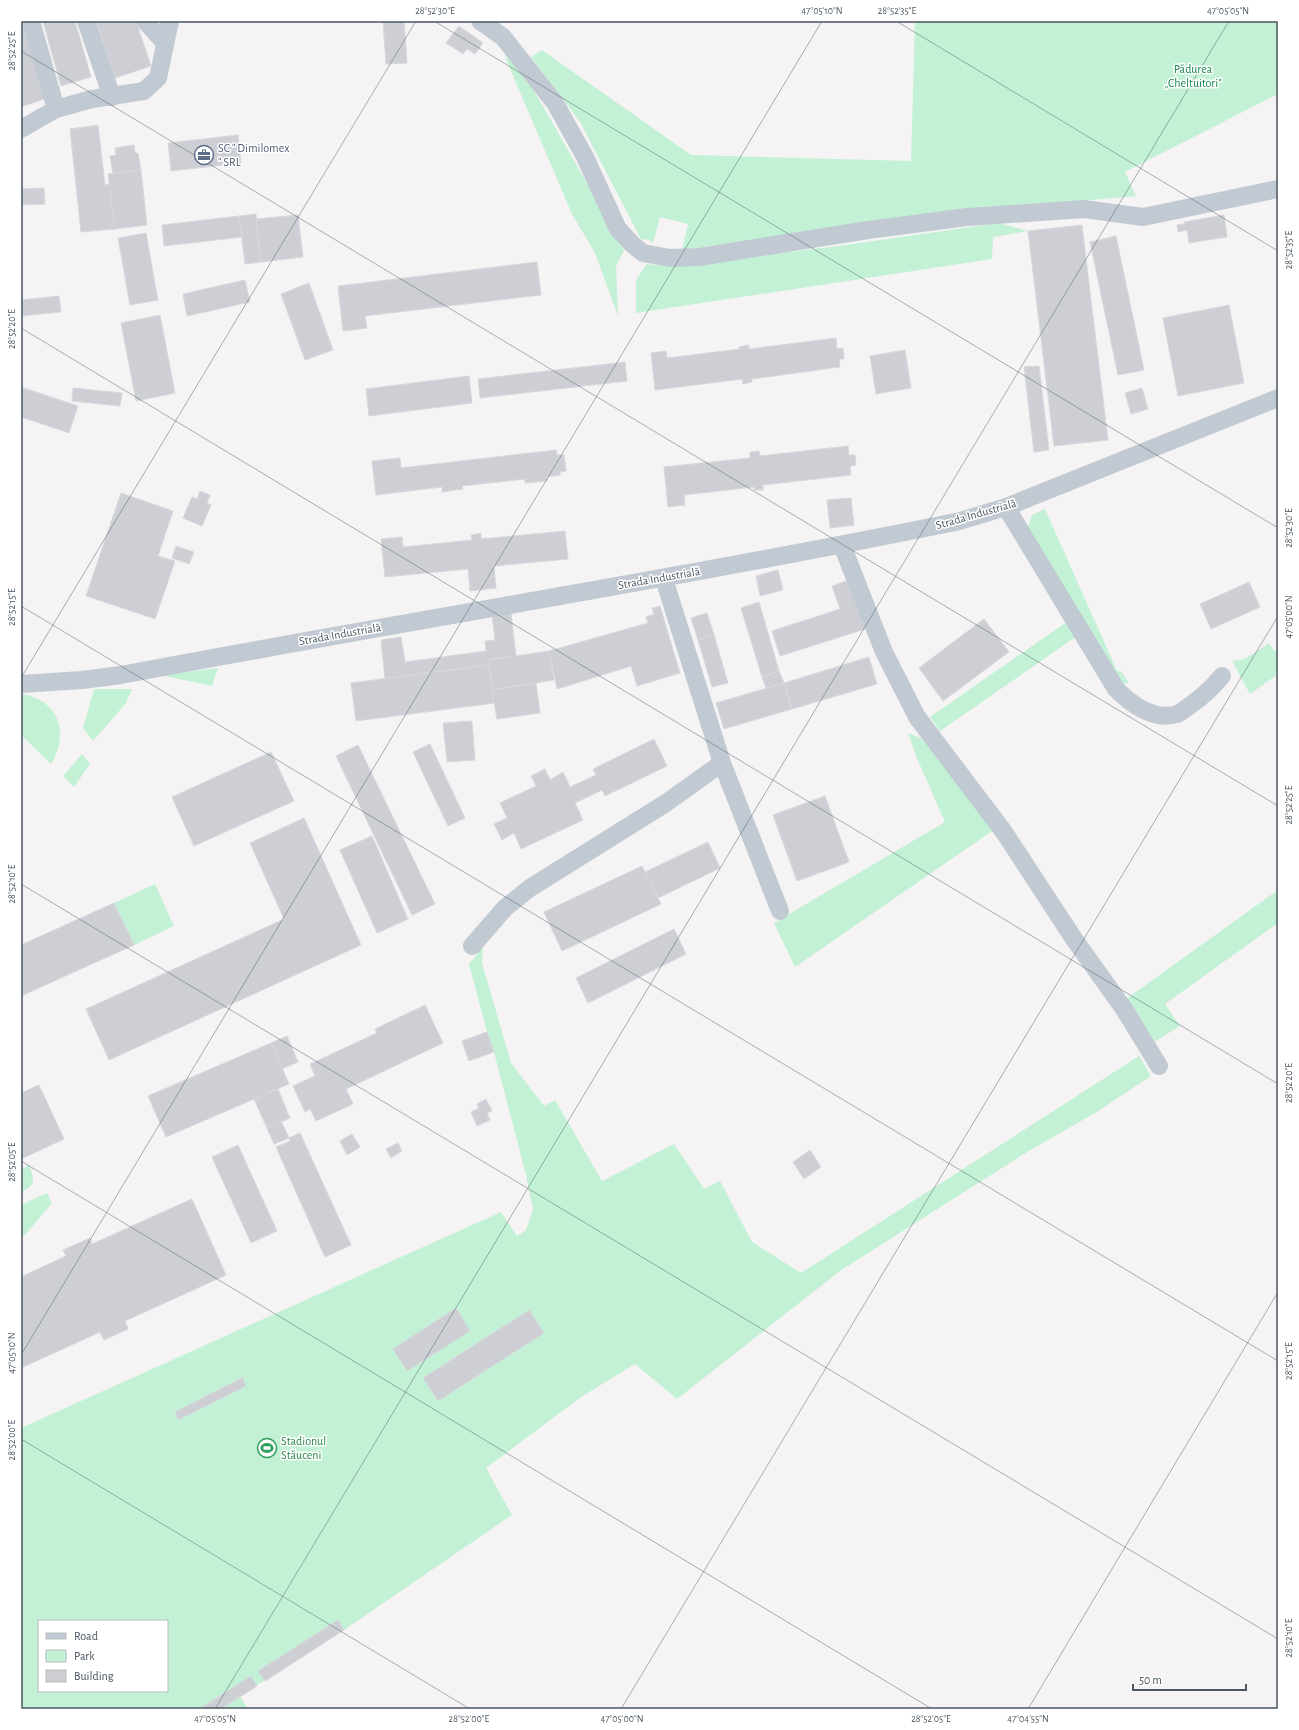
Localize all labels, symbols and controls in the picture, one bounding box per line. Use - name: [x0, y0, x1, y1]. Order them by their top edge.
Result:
- text: 28°52'30"E: [415, 6, 455, 16]
- text: 47°05'10"N: [801, 6, 843, 16]
- text: 28°52'35"E: [878, 6, 916, 16]
- text: 47°05'05"N: [1207, 6, 1249, 16]
- text: 28°52'25"E: [7, 31, 17, 70]
- park label: Pădurea „Cheltuitori”: [1164, 63, 1222, 89]
- place label: SC " Dimilomex " SRL: [218, 142, 289, 168]
- office icon: SC " Dimilomex " SRL: [193, 144, 215, 166]
- text: 28°52'35"E: [1284, 231, 1294, 269]
- text: 28°52'20"E: [7, 309, 17, 349]
- street label: Strada Industrială: [934, 497, 1018, 531]
- text: 28°52'30"E: [1284, 508, 1294, 548]
- street label: Strada Industrială: [617, 565, 701, 591]
- text: 28°52'15"E: [7, 588, 17, 626]
- text: 47°05'00"N: [1284, 595, 1294, 639]
- street label: Strada Industrială: [298, 621, 382, 647]
- text: 28°52'25"E: [1284, 785, 1294, 824]
- text: 28°52'10"E: [7, 864, 17, 903]
- text: 28°52'20"E: [1284, 1063, 1294, 1103]
- text: 28°52'05"E: [7, 1142, 17, 1182]
- text: 47°05'10"N: [7, 1332, 17, 1374]
- text: 28°52'15"E: [1284, 1342, 1294, 1380]
- text: 28°52'00"E: [7, 1419, 17, 1460]
- place label: Stadionul Stăuceni: [281, 1435, 326, 1461]
- sports icon: Stadionul Stăuceni: [256, 1437, 278, 1459]
- text: 28°52'10"E: [1284, 1618, 1294, 1657]
- legend: [38, 1620, 168, 1692]
- text: Road: [74, 1630, 98, 1642]
- text: Park: [74, 1650, 95, 1662]
- scale bar: [1133, 1666, 1246, 1692]
- text: Building: [74, 1670, 114, 1682]
- text: 50 m: [1139, 1674, 1162, 1686]
- text: 47°05'05"N: [194, 1714, 236, 1724]
- text: 28°52'00"E: [449, 1714, 490, 1724]
- text: 47°05'00"N: [600, 1714, 644, 1724]
- text: 28°52'05"E: [911, 1714, 951, 1724]
- text: 47°04'55"N: [1007, 1714, 1049, 1724]

